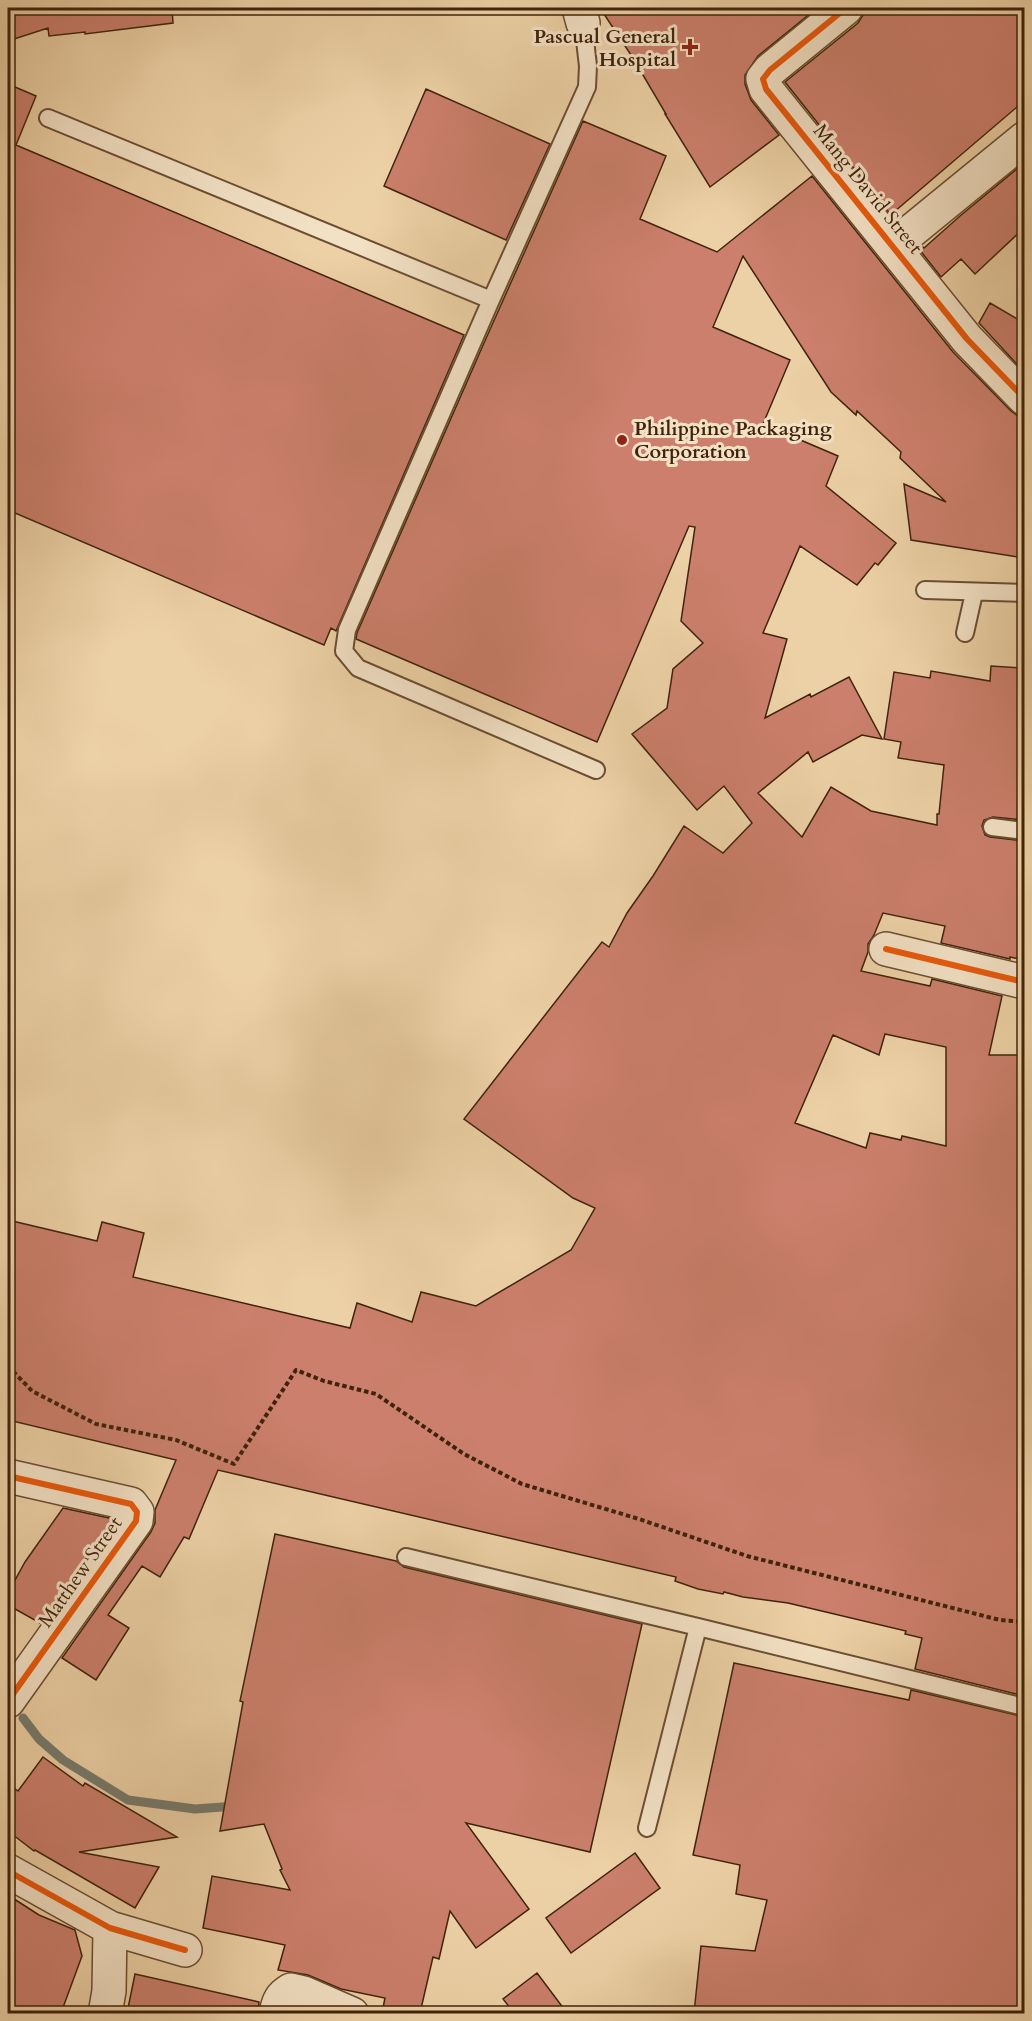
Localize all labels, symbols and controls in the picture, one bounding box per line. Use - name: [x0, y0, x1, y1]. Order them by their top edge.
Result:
- place label: Pascual General Hospital: [534, 23, 676, 73]
- marker: Pascual General Hospital: [681, 38, 699, 56]
- street label: Mang David Street: [807, 118, 929, 260]
- place label: Philippine Packaging Corporation: [634, 415, 832, 465]
- marker: Philippine Packaging Corporation: [615, 433, 629, 447]
- street label: Matthew Street: [32, 1511, 129, 1633]

